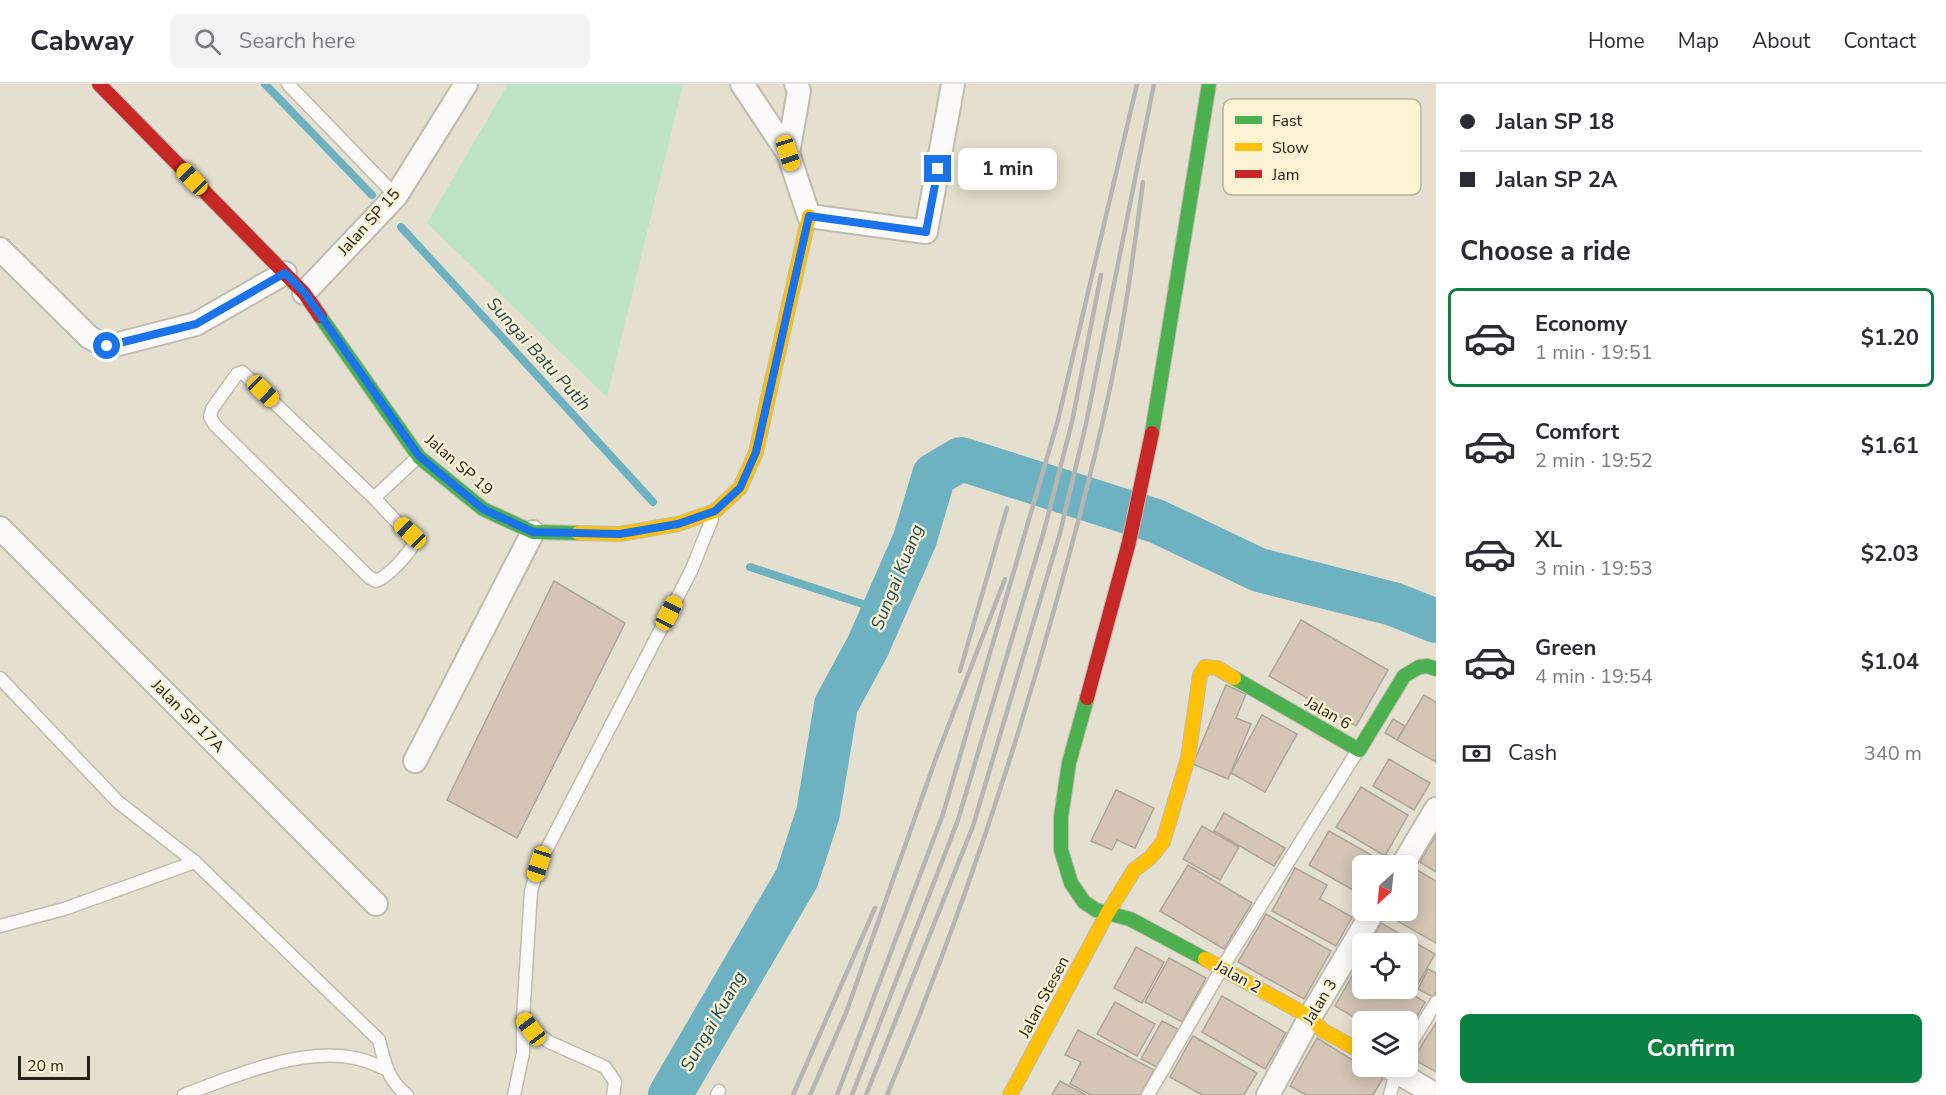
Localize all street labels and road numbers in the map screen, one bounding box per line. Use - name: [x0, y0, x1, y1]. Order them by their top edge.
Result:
- street label: Jalan SP 15: [332, 184, 405, 261]
- street label: Jalan SP 19: [420, 429, 498, 501]
- street label: Jalan SP 17A: [146, 674, 230, 758]
- street label: Jalan 6: [1300, 691, 1355, 735]
- street label: Jalan Stesen: [1013, 952, 1075, 1042]
- street label: Jalan 2: [1210, 955, 1265, 999]
- street label: Jalan 3: [1297, 975, 1342, 1030]

